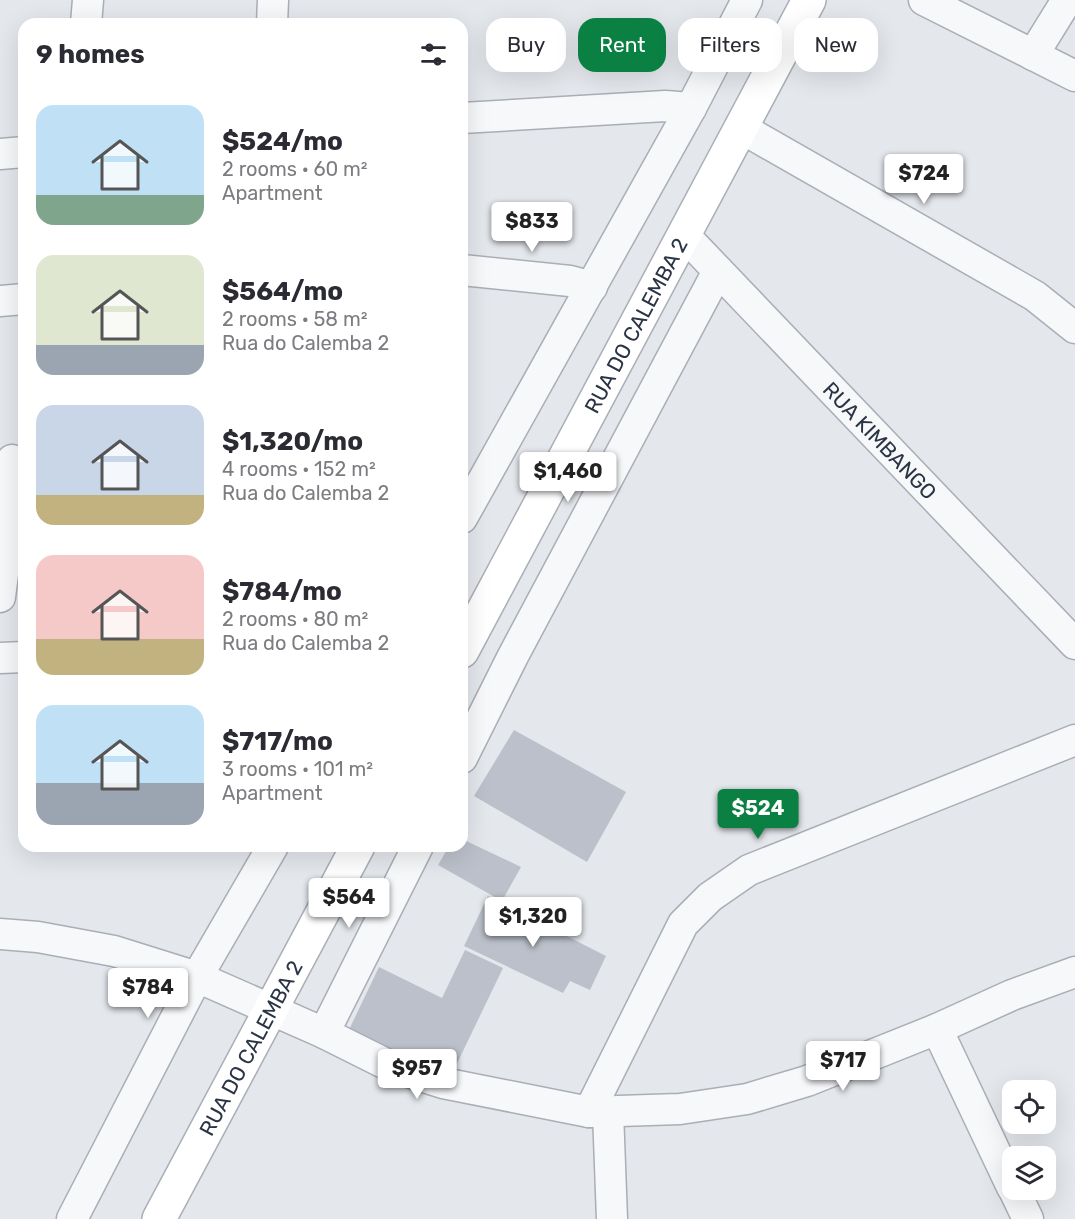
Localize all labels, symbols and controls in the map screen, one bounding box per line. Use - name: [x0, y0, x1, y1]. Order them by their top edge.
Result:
- chip: Buy: [486, 18, 566, 72]
- chip: Rent: [578, 18, 666, 72]
- chip: Filters: [678, 18, 782, 72]
- chip: New: [794, 18, 878, 72]
- icon: filters: [417, 38, 450, 71]
- text: 9 homes: [36, 39, 145, 70]
- text: $524/mo: [222, 126, 343, 157]
- icon: home: [84, 129, 156, 201]
- pin: $724: [888, 154, 960, 205]
- text: 2 rooms · 60 m²: [222, 157, 368, 181]
- text: $724: [898, 161, 950, 185]
- text: Apartment: [222, 181, 323, 205]
- pin: $833: [496, 202, 568, 253]
- text: $833: [505, 209, 559, 233]
- street label: RUA DO CALEMBA 2: [579, 234, 692, 417]
- text: $564/mo: [222, 276, 343, 307]
- icon: home: [84, 279, 156, 351]
- text: 2 rooms · 58 m²: [222, 307, 368, 331]
- text: Rua do Calemba 2: [222, 331, 389, 355]
- street label: RUA KIMBANGO: [818, 376, 942, 504]
- text: $1,320/mo: [222, 426, 363, 457]
- icon: home: [84, 429, 156, 501]
- pin: $1,460: [519, 452, 617, 503]
- text: 4 rooms · 152 m²: [222, 457, 376, 481]
- text: $1,460: [534, 459, 603, 483]
- text: Rua do Calemba 2: [222, 481, 389, 505]
- text: $784/mo: [222, 576, 342, 607]
- icon: home: [84, 579, 156, 651]
- text: 2 rooms · 80 m²: [222, 607, 368, 631]
- text: Rua do Calemba 2: [222, 631, 389, 655]
- text: $717/mo: [222, 726, 333, 757]
- icon: home: [84, 729, 156, 801]
- text: 3 rooms · 101 m²: [222, 757, 373, 781]
- text: Apartment: [222, 781, 323, 805]
- pin: $524: [722, 789, 794, 840]
- text: $524: [732, 796, 784, 820]
- pin: $564: [313, 878, 385, 929]
- text: $564: [323, 885, 375, 909]
- pin: $1,320: [484, 897, 582, 948]
- text: $1,320: [499, 904, 567, 928]
- street label: RUA DO CALEMBA 2: [193, 956, 307, 1140]
- pin: $784: [112, 968, 184, 1019]
- text: $784: [122, 975, 174, 999]
- pin: $717: [807, 1041, 879, 1092]
- text: $717: [820, 1048, 866, 1072]
- pin: $957: [381, 1049, 453, 1100]
- text: $957: [392, 1056, 442, 1080]
- map controls: [1002, 1080, 1056, 1200]
- button: locate: [1002, 1080, 1056, 1134]
- button: layers: [1002, 1146, 1056, 1200]

